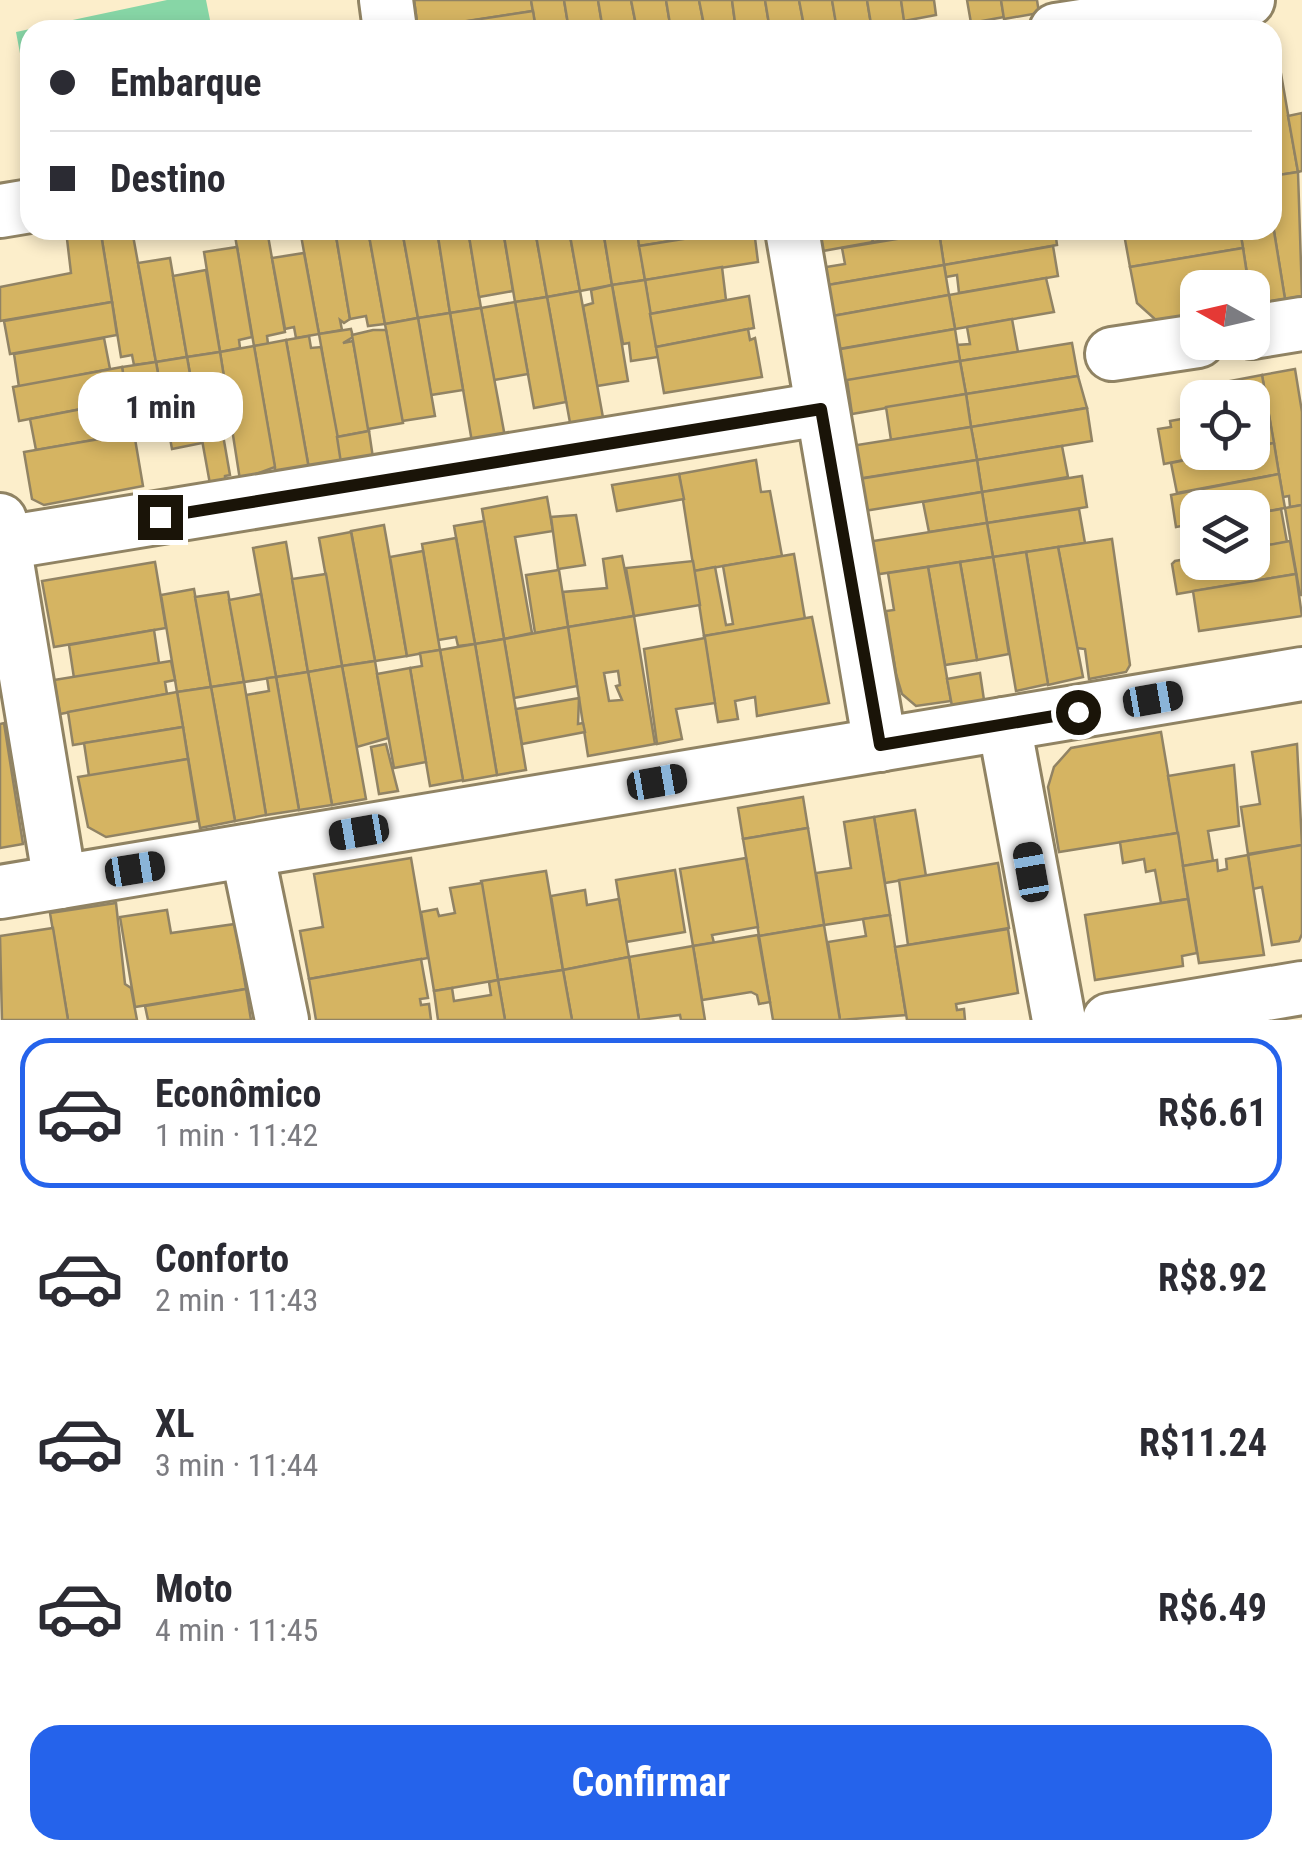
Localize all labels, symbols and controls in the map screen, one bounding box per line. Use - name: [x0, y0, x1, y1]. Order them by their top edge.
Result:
- text: Embarque: [110, 61, 262, 105]
- text: Destino: [110, 157, 226, 201]
- north arrow: [1180, 270, 1270, 360]
- map controls: [1180, 270, 1270, 580]
- callout: 1 min: [78, 372, 242, 442]
- button: locate: [1180, 380, 1270, 470]
- text: 1 min: [125, 388, 196, 426]
- button: layers: [1180, 490, 1270, 580]
- route end: [138, 495, 183, 540]
- car: [1121, 679, 1185, 719]
- route start: [1056, 690, 1101, 735]
- car: [625, 762, 689, 802]
- car: [327, 812, 391, 852]
- car: [1011, 840, 1051, 904]
- car: [103, 849, 167, 889]
- icon: car: [35, 1068, 125, 1158]
- text: Econômico: [155, 1072, 321, 1116]
- text: R$6.61: [1158, 1091, 1267, 1135]
- text: 1 min · 11:42: [155, 1116, 318, 1154]
- icon: car: [35, 1233, 125, 1323]
- text: Conforto: [155, 1237, 289, 1281]
- text: R$8.92: [1158, 1256, 1267, 1300]
- text: 2 min · 11:43: [155, 1281, 318, 1319]
- icon: car: [35, 1398, 125, 1488]
- text: XL: [155, 1402, 194, 1446]
- text: R$11.24: [1139, 1421, 1267, 1465]
- text: 3 min · 11:44: [155, 1446, 318, 1484]
- icon: car: [35, 1563, 125, 1653]
- text: Moto: [155, 1567, 233, 1611]
- text: R$6.49: [1158, 1586, 1267, 1630]
- text: 4 min · 11:45: [155, 1611, 318, 1649]
- button: Confirmar: [30, 1725, 1272, 1840]

